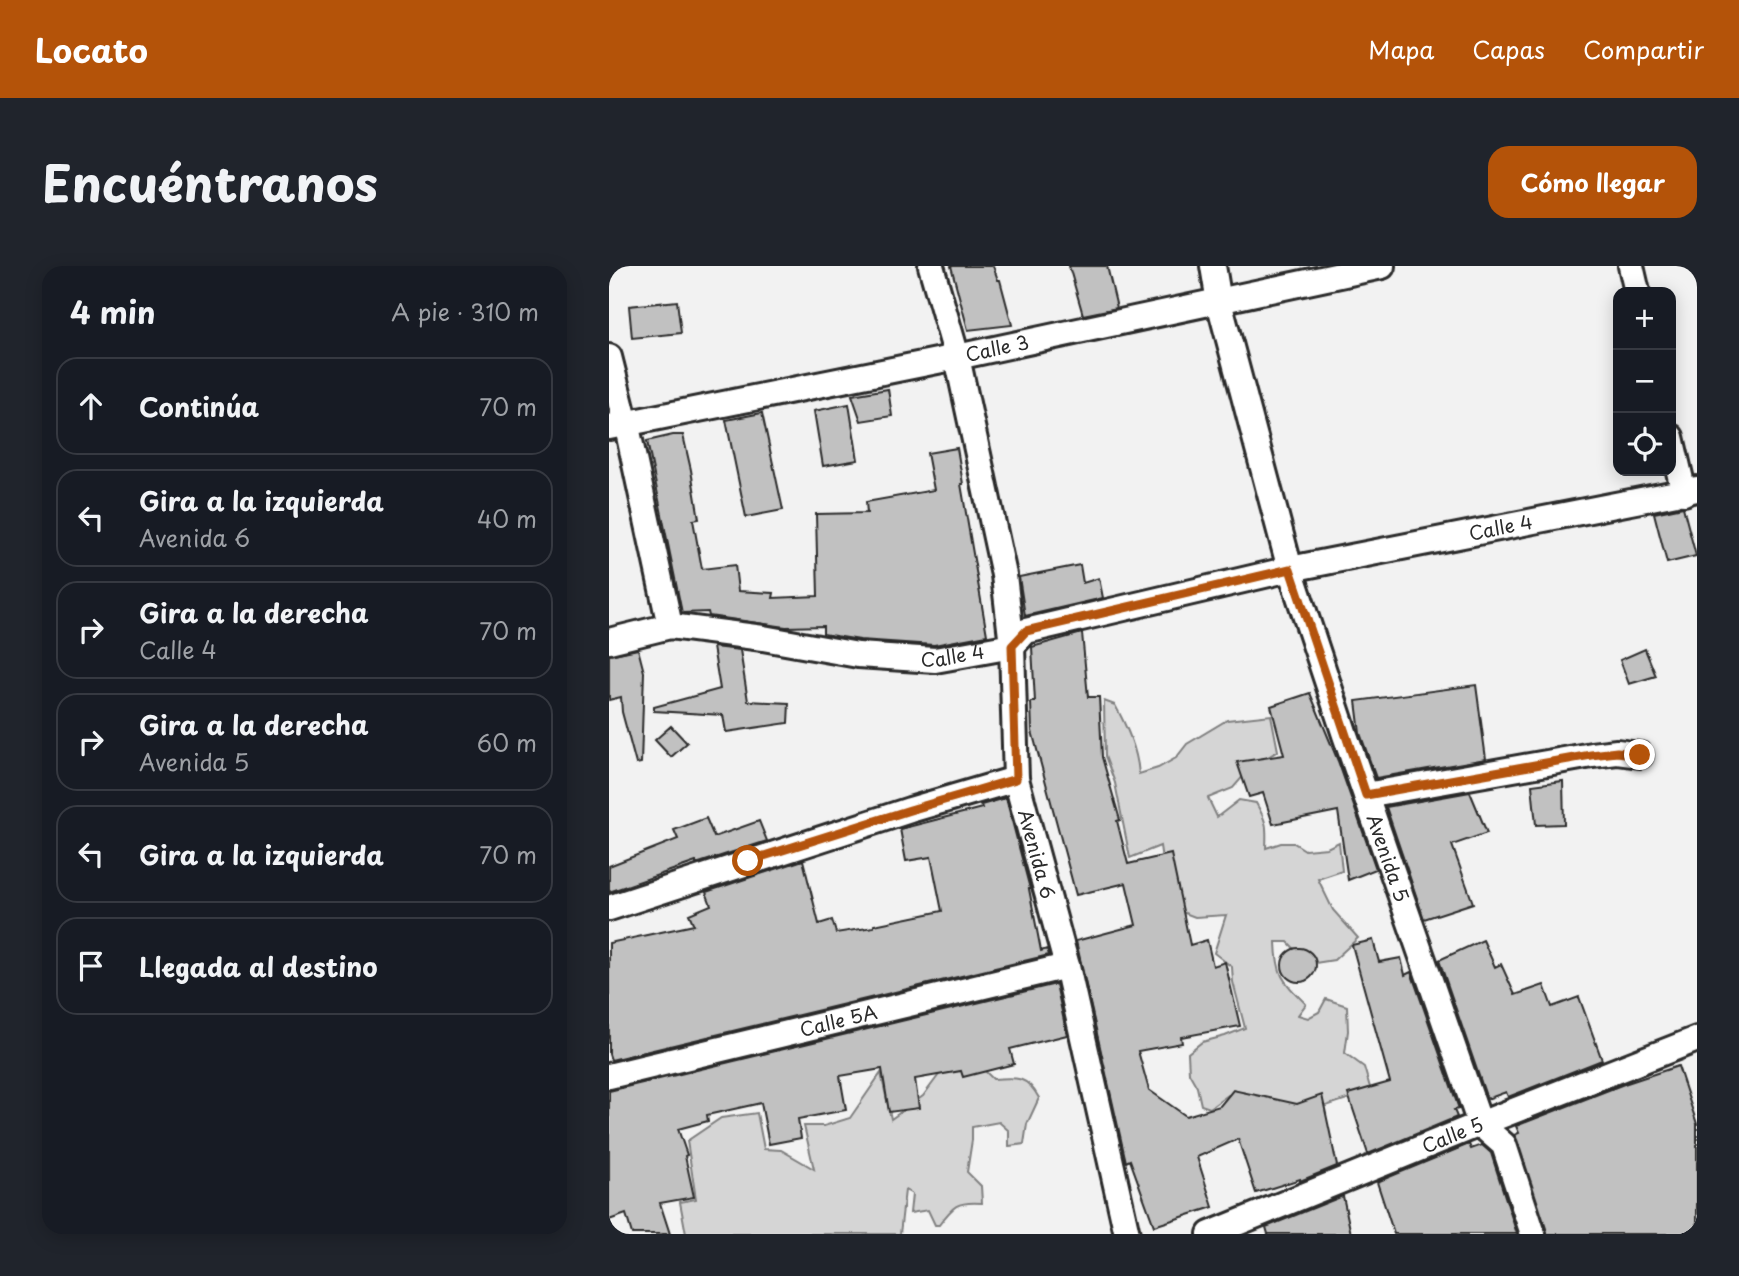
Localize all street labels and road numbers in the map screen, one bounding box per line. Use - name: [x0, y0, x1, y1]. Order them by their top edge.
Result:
- street label: Calle 3: [963, 327, 1031, 368]
- street label: Calle 4: [1466, 507, 1535, 547]
- street label: Calle 4: [920, 636, 986, 673]
- street label: Avenida 6: [1012, 806, 1063, 902]
- street label: Avenida 5: [1361, 810, 1417, 905]
- street label: Calle 5A: [797, 997, 880, 1043]
- street label: Calle 5: [1417, 1109, 1487, 1159]

